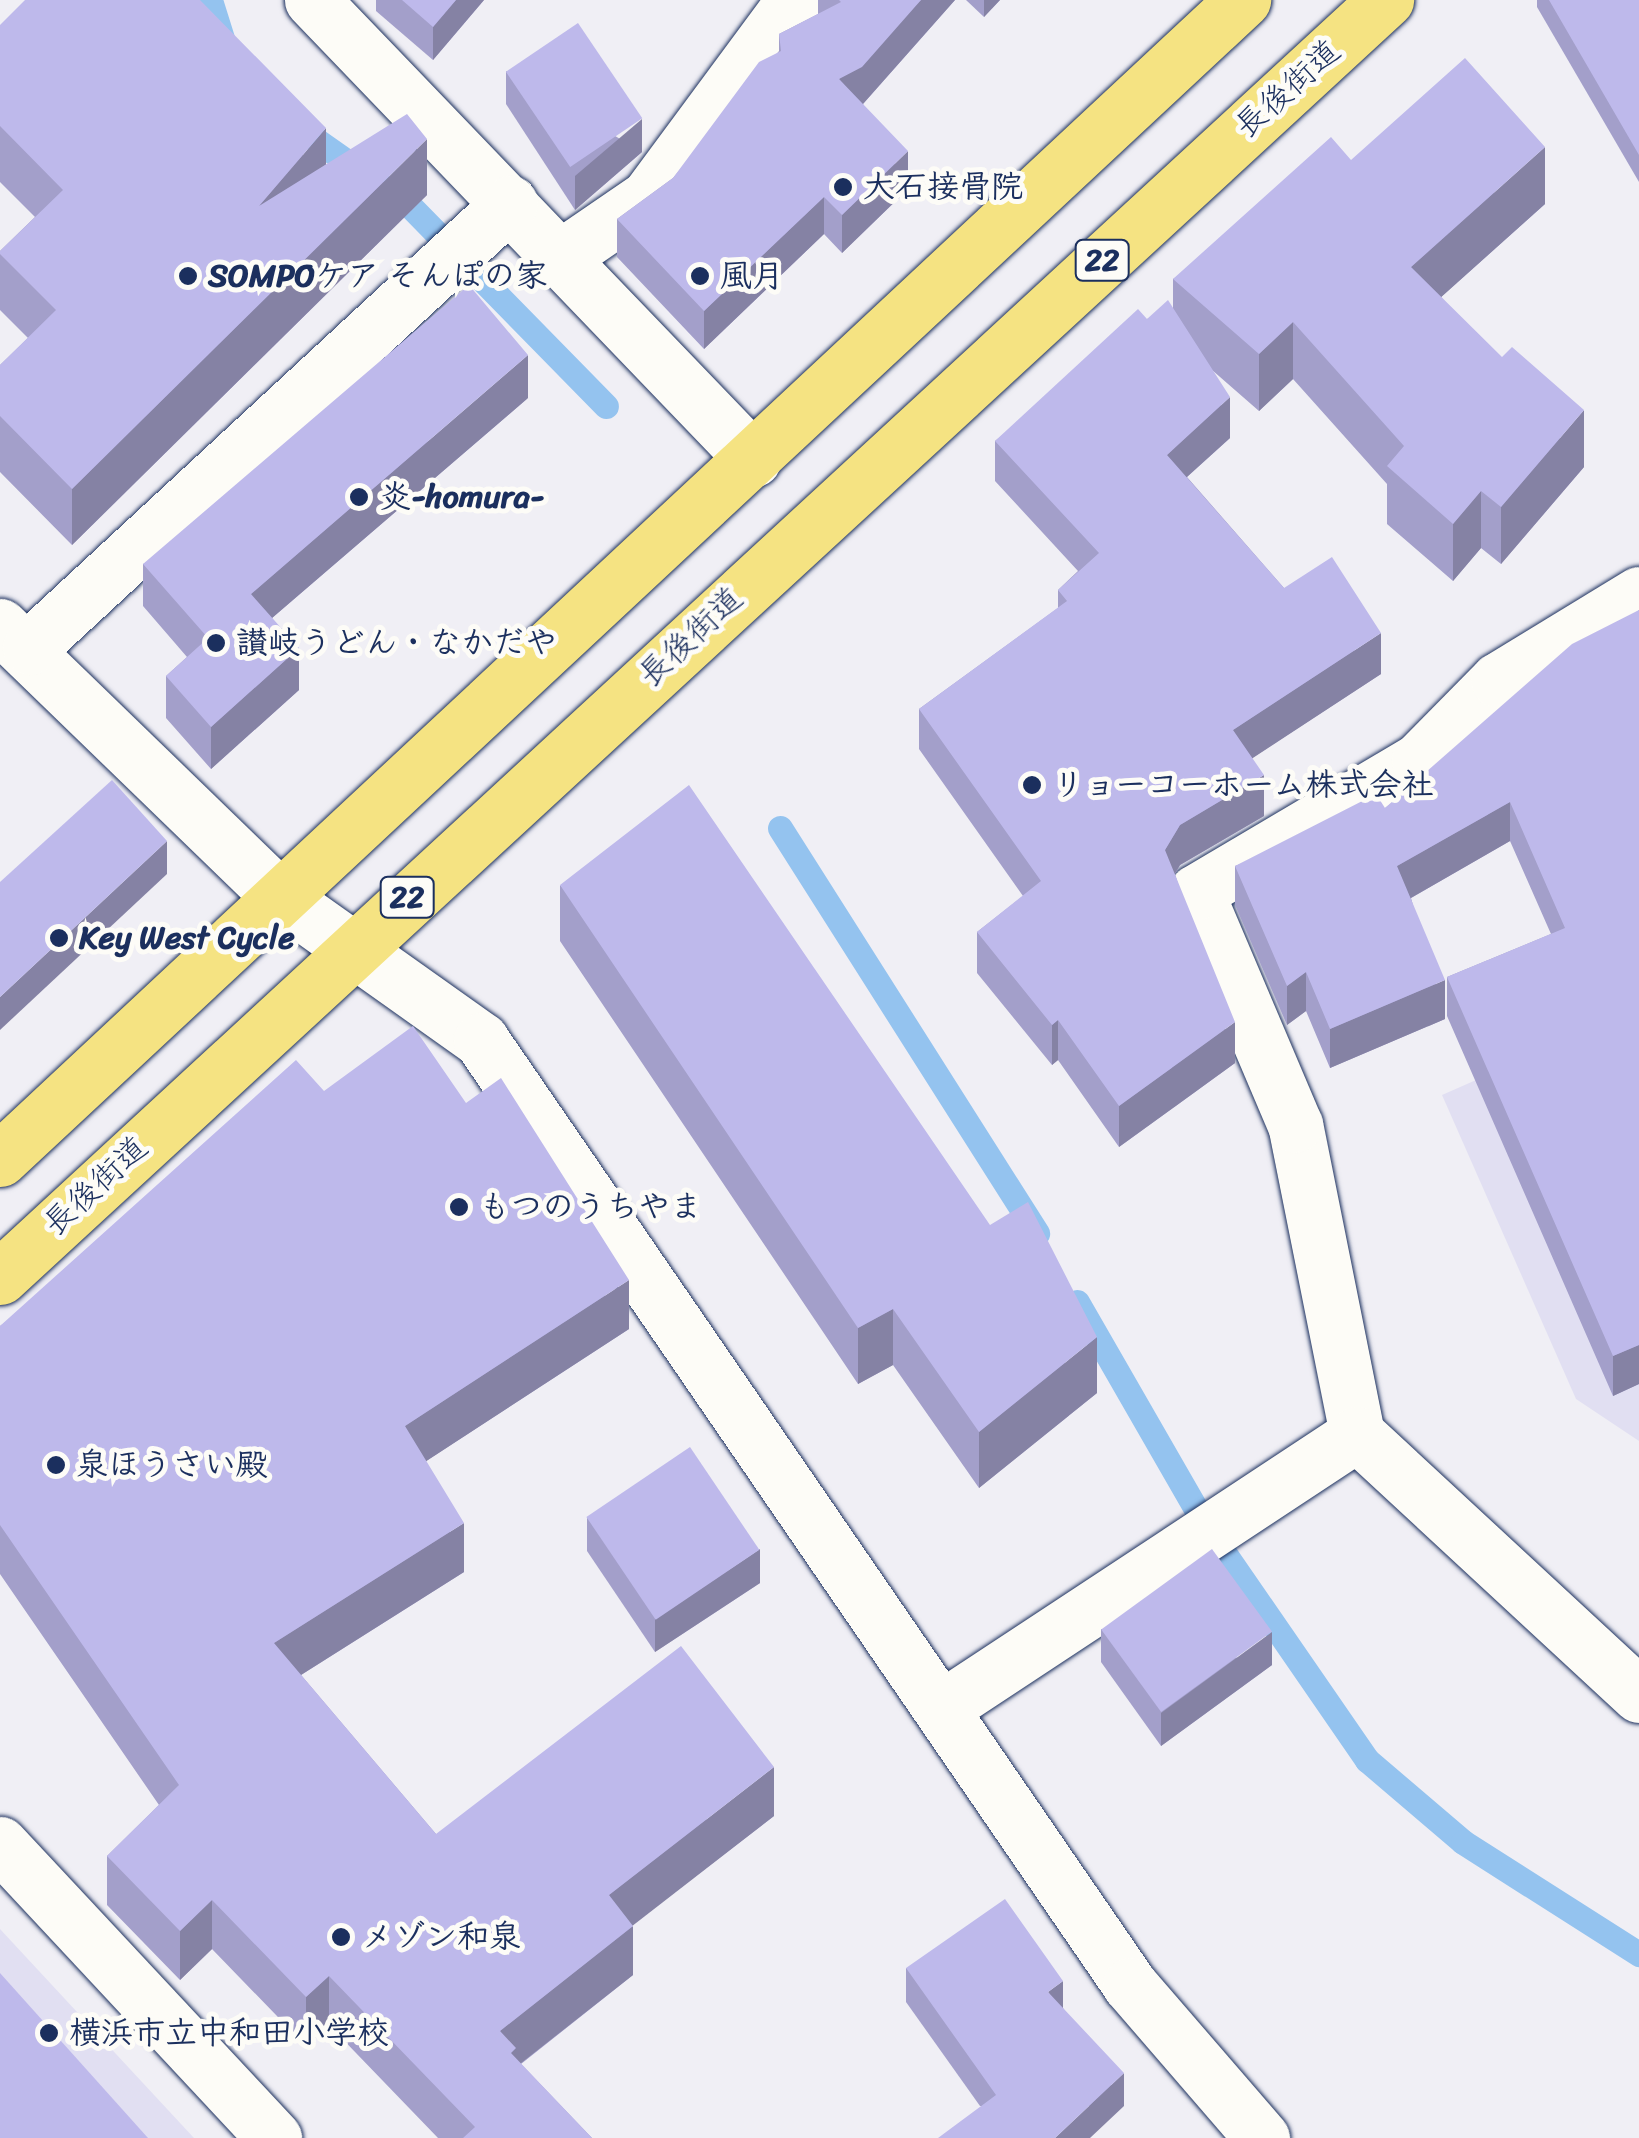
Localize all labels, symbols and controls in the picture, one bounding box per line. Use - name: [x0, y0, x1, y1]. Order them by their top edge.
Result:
- street label: 長後街道: [1228, 32, 1348, 146]
- place label: 大石接骨院: [863, 168, 1023, 206]
- marker: 大石接骨院: [832, 176, 854, 198]
- road number: 22: [1074, 235, 1130, 285]
- place label: SOMPOケア そんぽの家: [208, 257, 548, 295]
- place label: 風月: [720, 257, 784, 295]
- marker: SOMPOケア そんぽの家: [177, 265, 199, 287]
- marker: 風月: [689, 265, 711, 287]
- place label: 炎-homura-: [379, 478, 545, 516]
- marker: 炎-homura-: [348, 486, 370, 508]
- street label: 長後街道: [631, 579, 751, 695]
- place label: 讃岐うどん・なかだや: [236, 624, 556, 662]
- marker: 讃岐うどん・なかだや: [205, 632, 227, 654]
- place label: リョーコーホーム株式会社: [1052, 766, 1435, 804]
- marker: リョーコーホーム株式会社: [1021, 774, 1043, 796]
- road number: 22: [380, 872, 434, 922]
- place label: Key West Cycle: [79, 919, 296, 957]
- marker: Key West Cycle: [48, 927, 70, 949]
- street label: 長後街道: [36, 1128, 156, 1244]
- place label: もつのうちやま: [479, 1188, 703, 1226]
- marker: もつのうちやま: [448, 1196, 470, 1218]
- place label: 泉ほうさい殿: [76, 1446, 268, 1484]
- marker: 泉ほうさい殿: [45, 1454, 67, 1476]
- place label: メゾン和泉: [361, 1918, 521, 1956]
- marker: メゾン和泉: [330, 1926, 352, 1948]
- place label: 横浜市立中和田小学校: [69, 2014, 389, 2052]
- marker: 横浜市立中和田小学校: [38, 2022, 60, 2044]

